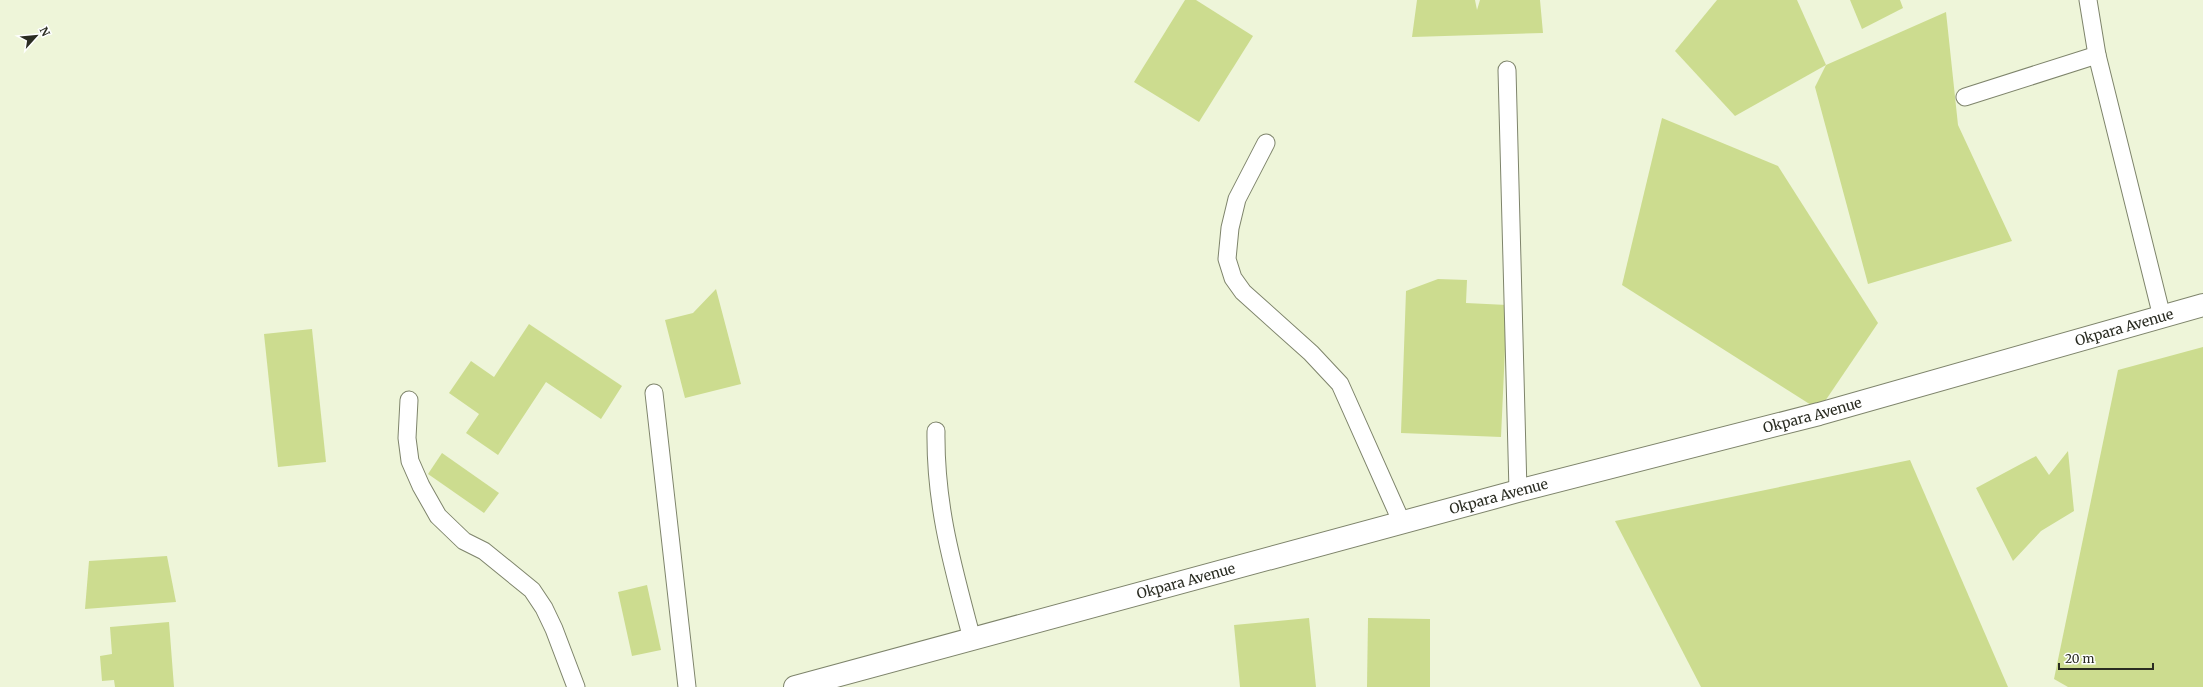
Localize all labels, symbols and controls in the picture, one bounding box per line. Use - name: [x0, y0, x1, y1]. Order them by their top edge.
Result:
- north arrow: [16, 16, 56, 56]
- text: N: [37, 24, 53, 39]
- street label: Okpara Avenue: [2073, 305, 2175, 350]
- street label: Okpara Avenue: [1761, 393, 1864, 437]
- street label: Okpara Avenue: [1447, 475, 1550, 518]
- street label: Okpara Avenue: [1135, 559, 1237, 603]
- scale bar: [2059, 645, 2153, 671]
- text: 20 m: [2065, 651, 2094, 666]

